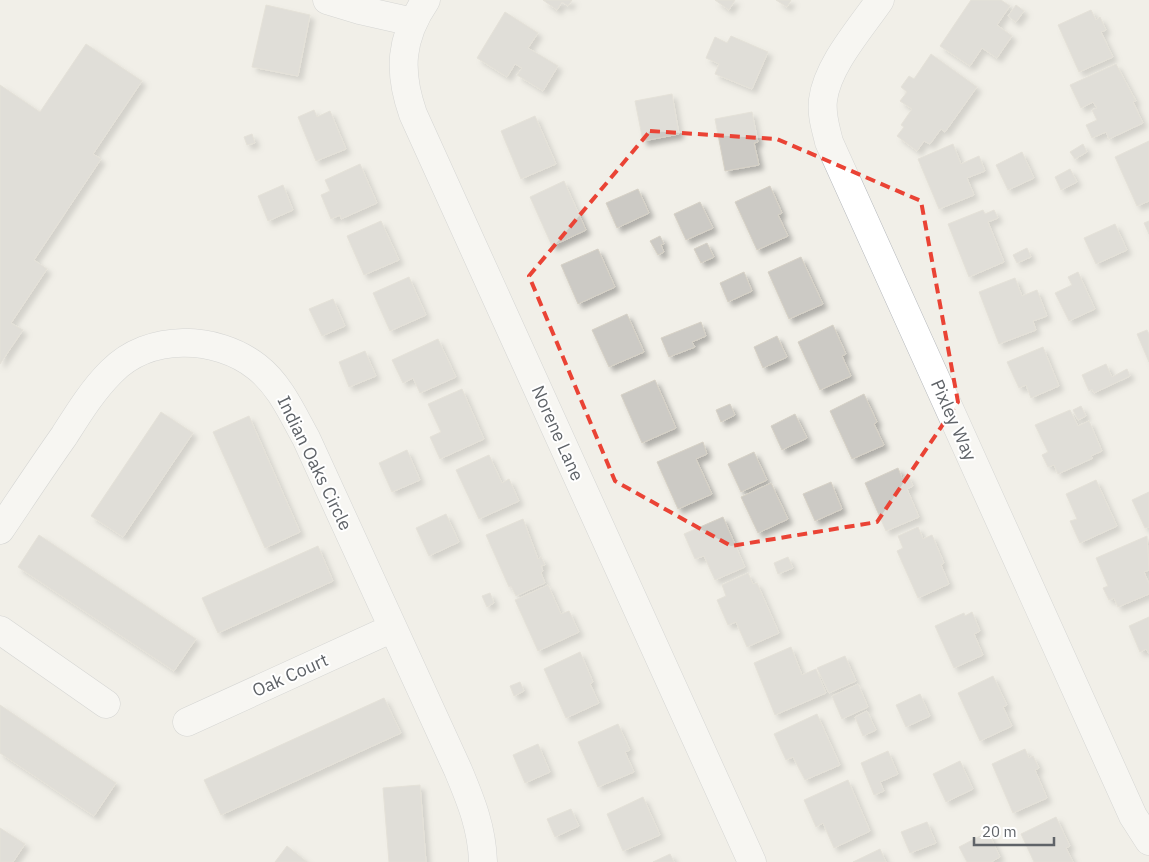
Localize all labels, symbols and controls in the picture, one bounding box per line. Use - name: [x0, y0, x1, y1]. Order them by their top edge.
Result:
- street label: Pixley Way: [926, 376, 982, 464]
- street label: Norene Lane: [527, 382, 589, 484]
- street label: Indian Oaks Circle: [272, 392, 358, 534]
- street label: Oak Court: [249, 648, 331, 702]
- scale bar: [974, 814, 1054, 846]
- text: 20 m: [982, 822, 1017, 841]

